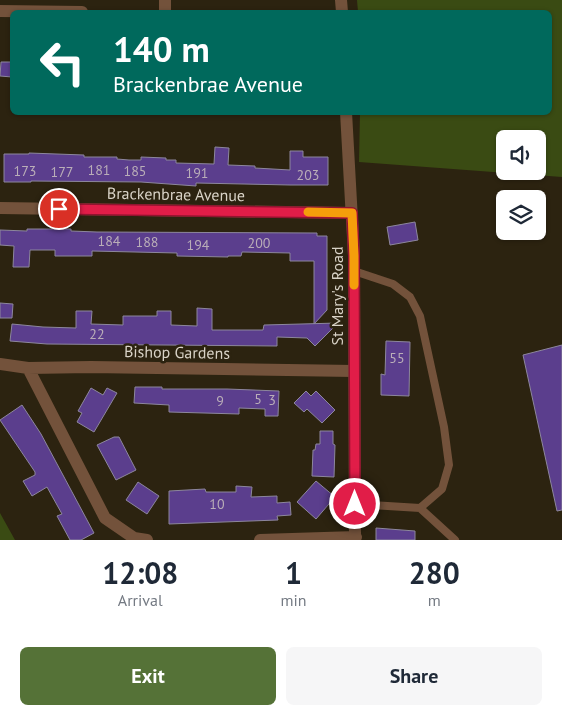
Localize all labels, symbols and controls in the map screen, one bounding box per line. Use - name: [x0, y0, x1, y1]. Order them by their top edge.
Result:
- text: 140 m: [113, 26, 210, 72]
- icon: left: [30, 30, 95, 95]
- text: Brackenbrae Avenue: [113, 70, 303, 98]
- map controls: [496, 130, 546, 240]
- button: sound: [496, 130, 546, 180]
- house number: 181: [88, 161, 110, 179]
- house number: 173: [14, 162, 36, 180]
- house number: 185: [124, 162, 146, 180]
- house number: 177: [51, 163, 73, 181]
- house number: 191: [186, 164, 208, 182]
- house number: 203: [297, 166, 319, 184]
- street label: Brackenbrae Avenue: [107, 183, 245, 205]
- pin: [38, 188, 80, 230]
- button: layers: [496, 190, 546, 240]
- icon: arrive: [45, 195, 73, 223]
- house number: 184: [98, 232, 121, 250]
- house number: 188: [136, 233, 158, 251]
- house number: 200: [248, 234, 271, 252]
- house number: 194: [187, 236, 210, 254]
- street label: St Mary's Road: [327, 246, 347, 346]
- house number: 22: [89, 325, 105, 343]
- street label: Bishop Gardens: [124, 341, 230, 363]
- house number: 55: [389, 349, 405, 367]
- house number: 5: [254, 390, 262, 408]
- house number: 3: [268, 391, 276, 409]
- house number: 9: [216, 392, 224, 410]
- position arrow: [328, 477, 380, 529]
- house number: 10: [209, 495, 225, 513]
- text: 12:08: [102, 553, 178, 592]
- text: 1: [285, 553, 302, 592]
- text: 280: [409, 553, 460, 592]
- text: Arrival: [118, 590, 163, 610]
- text: min: [281, 590, 307, 610]
- text: m: [428, 590, 441, 610]
- button: Exit: [20, 647, 276, 705]
- button: Share: [286, 647, 542, 705]

